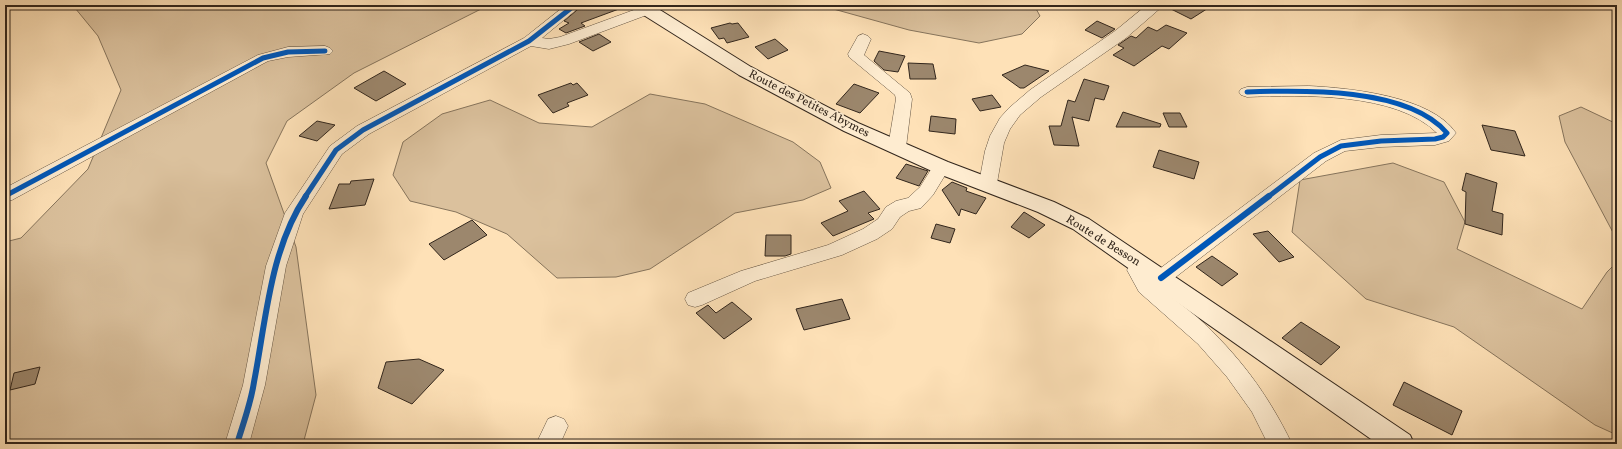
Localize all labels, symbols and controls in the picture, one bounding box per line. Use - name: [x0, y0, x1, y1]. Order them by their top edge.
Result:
- street label: Route des Petites Abymes: [746, 67, 872, 141]
- street label: Route de Besson: [1063, 212, 1143, 270]

